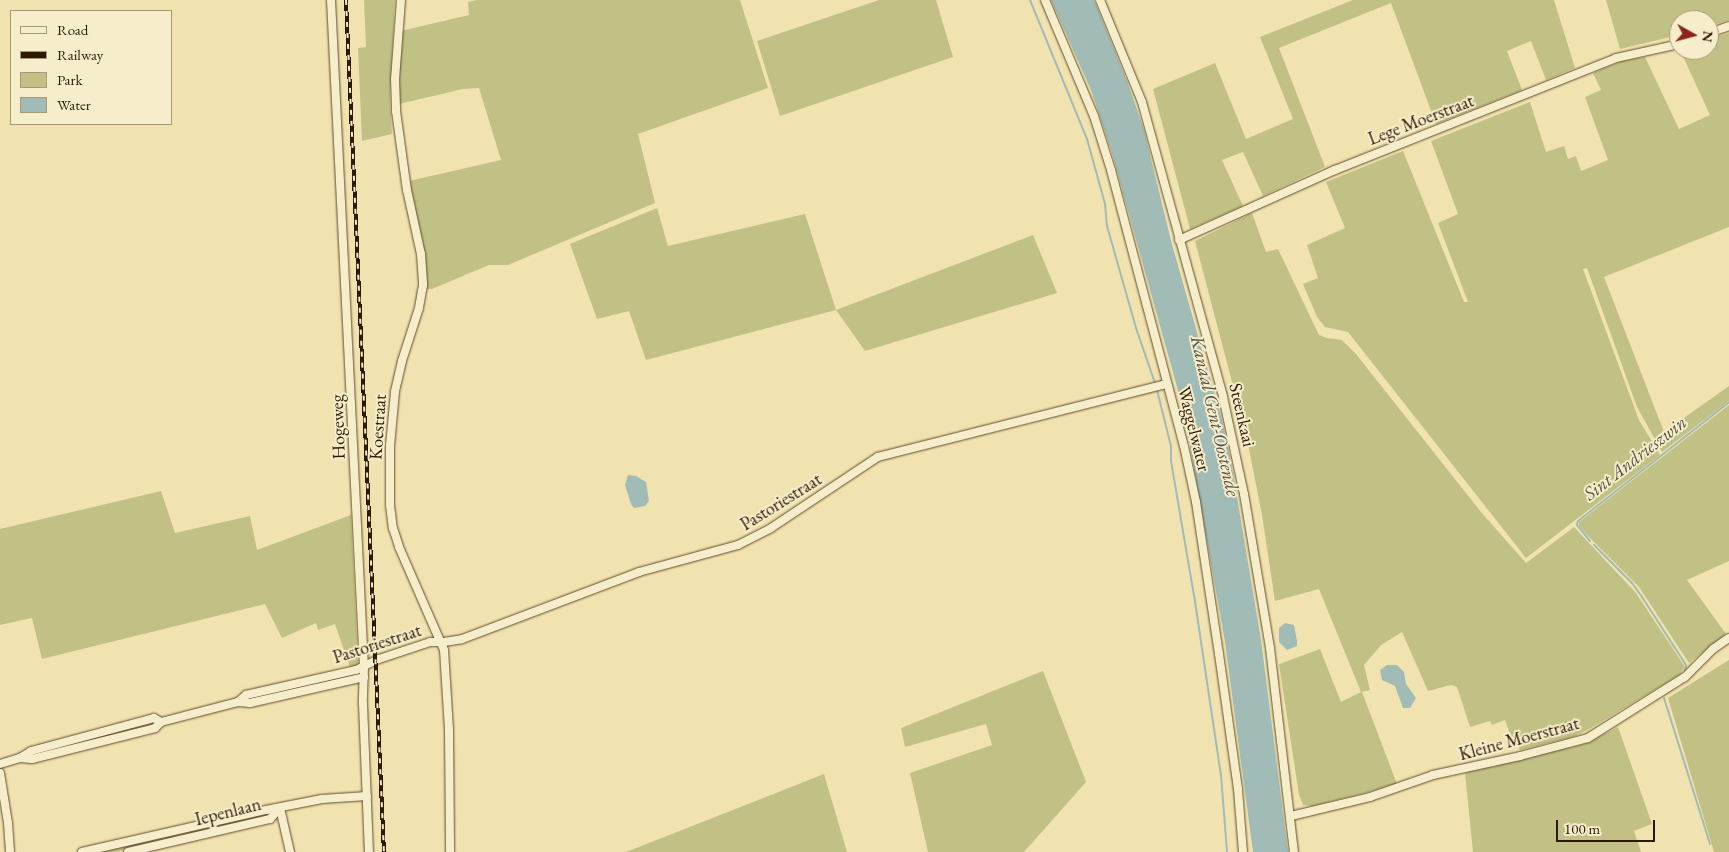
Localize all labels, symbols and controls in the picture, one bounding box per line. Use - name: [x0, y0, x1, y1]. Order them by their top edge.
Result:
- legend: [10, 10, 172, 125]
- north arrow: [1669, 10, 1719, 60]
- text: Road: [57, 20, 88, 39]
- text: N: [1698, 30, 1718, 43]
- text: Railway: [57, 45, 103, 64]
- text: Park: [57, 70, 83, 89]
- street label: Lege Moerstraat: [1365, 90, 1477, 150]
- text: Water: [57, 95, 91, 114]
- water label: Kanaal Gent-Oostende: [1185, 334, 1245, 498]
- street label: Steenkaai: [1224, 381, 1260, 449]
- street label: Waggelwater: [1173, 384, 1215, 474]
- street label: Koestraat: [365, 393, 391, 461]
- street label: Hogeweg: [326, 394, 350, 460]
- water label: Sint Andrieszwin: [1579, 411, 1691, 505]
- street label: Pastoriestraat: [736, 469, 826, 535]
- street label: Pastoriestraat: [330, 620, 424, 668]
- street label: Kleine Moerstraat: [1457, 713, 1581, 765]
- street label: Iepenlaan: [193, 793, 263, 831]
- scale bar: [1559, 810, 1658, 842]
- text: 100 m: [1564, 819, 1600, 838]

